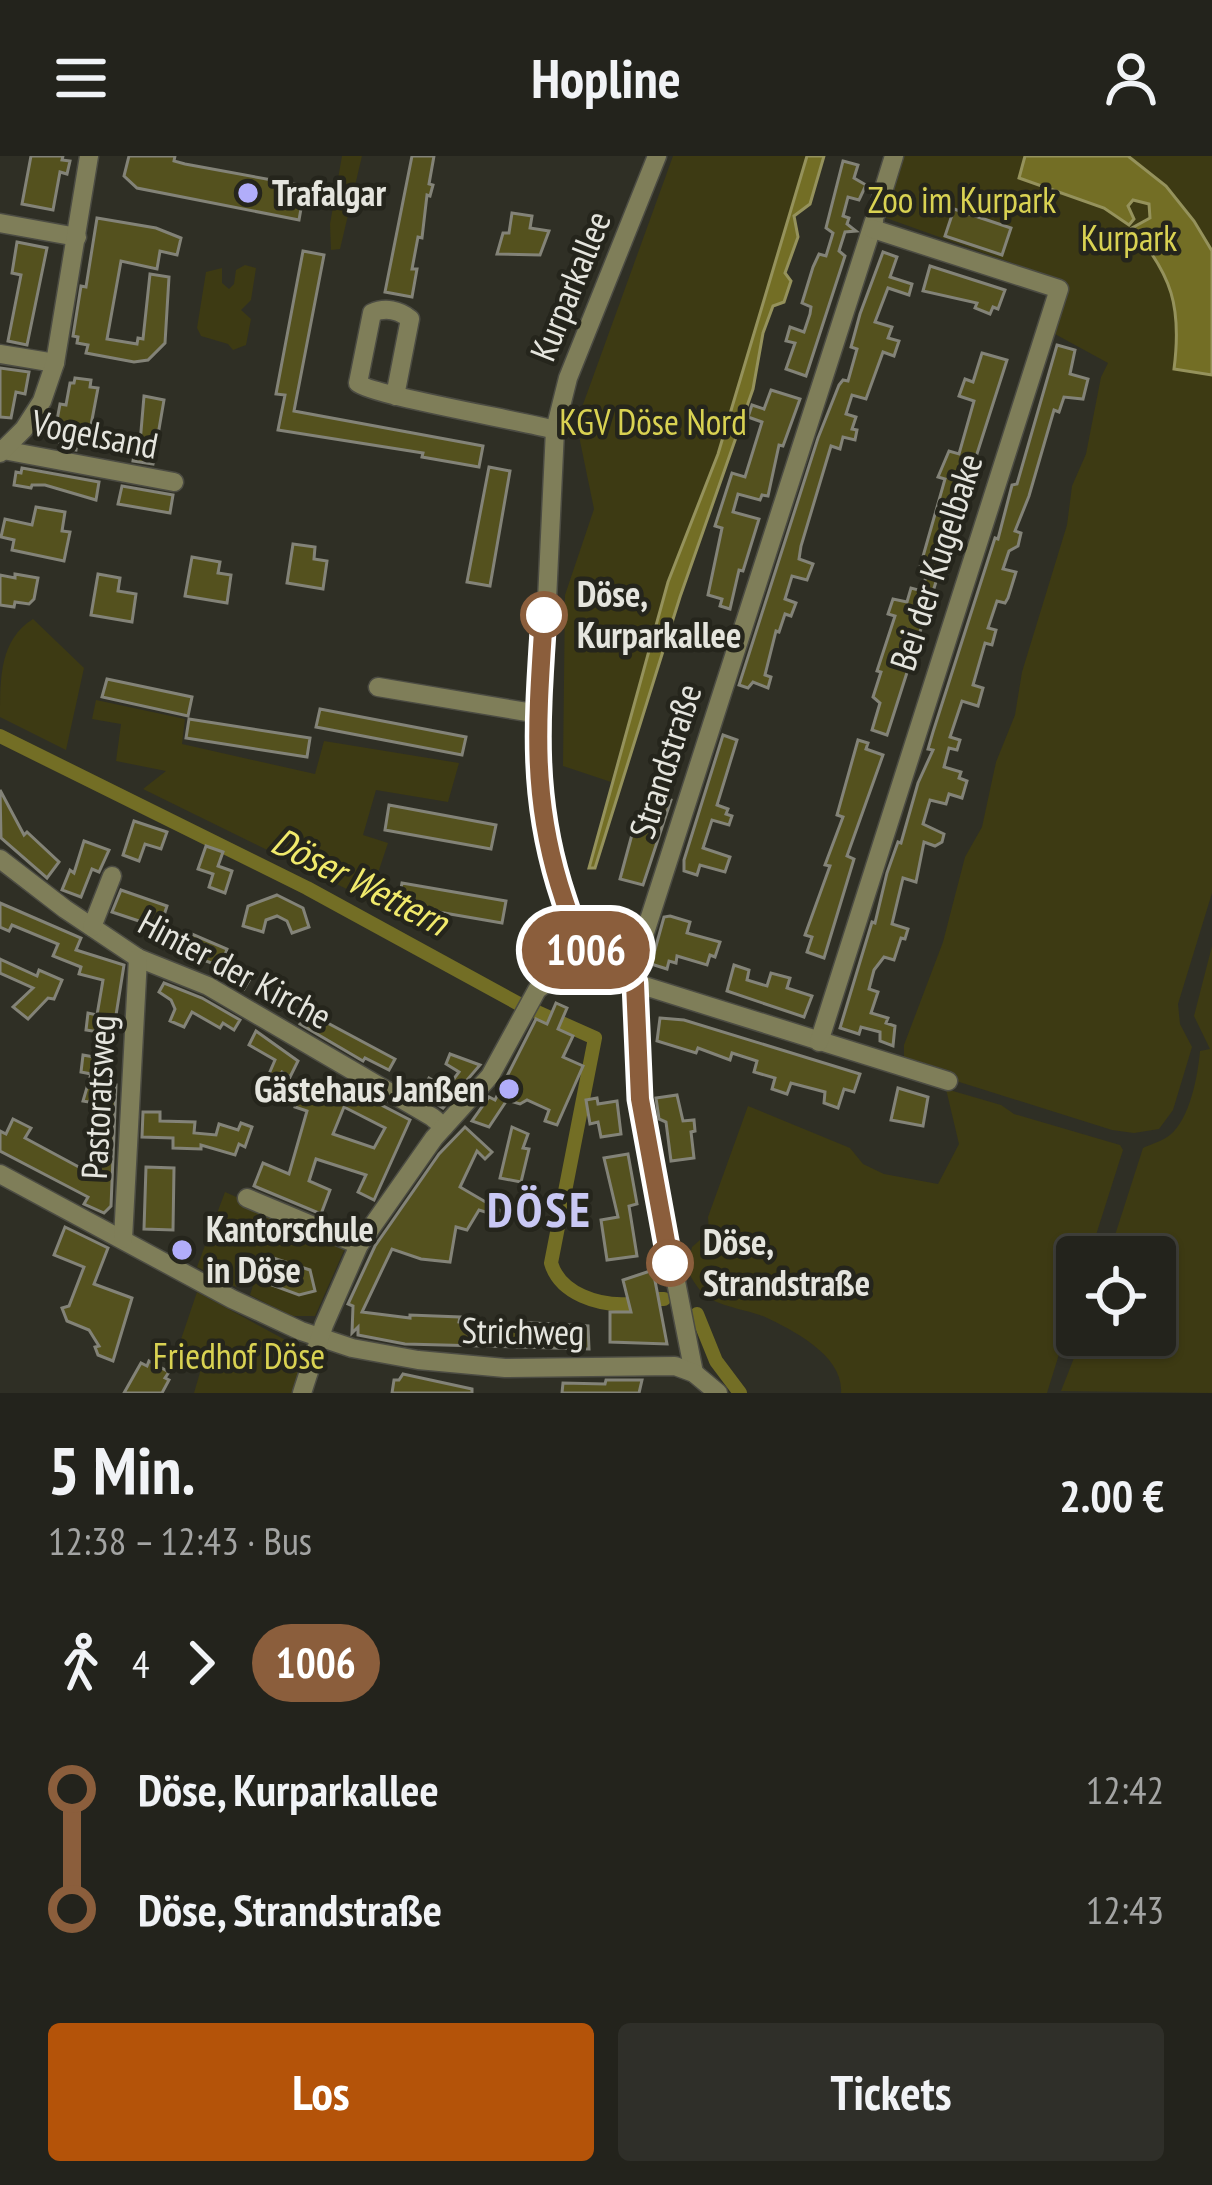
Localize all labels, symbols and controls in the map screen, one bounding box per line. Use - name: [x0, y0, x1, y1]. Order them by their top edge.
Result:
- text: Hopline: [531, 43, 681, 113]
- icon: menu: [48, 45, 114, 111]
- icon: person: [1098, 45, 1164, 111]
- place label: Trafalgar: [272, 169, 386, 216]
- park label: Zoo im Kurpark: [868, 176, 1056, 223]
- marker: Trafalgar: [235, 180, 261, 206]
- street label: Kurparkallee: [518, 204, 621, 367]
- park label: Kurpark: [1081, 214, 1177, 261]
- street label: Vogelsand: [27, 398, 162, 469]
- park label: KGV Döse Nord: [559, 398, 747, 445]
- street label: Bei der Kugelbake: [878, 448, 993, 676]
- place label: Döse, Kurparkallee: [577, 570, 741, 658]
- marker: Döse, Kurparkallee: [522, 593, 566, 637]
- street label: Strandstraße: [617, 678, 712, 844]
- water label: Döser Wettern: [264, 814, 459, 947]
- street label: Hinter der Kirche: [131, 898, 340, 1039]
- line badge: 1006: [502, 911, 670, 989]
- text: 1006: [546, 922, 626, 977]
- street label: Pastoratsweg: [70, 1014, 125, 1180]
- place label: Gästehaus Janßen: [254, 1065, 485, 1112]
- marker: Gästehaus Janßen: [496, 1076, 522, 1102]
- district label: DÖSE: [487, 1178, 593, 1240]
- place label: Kantorschule in Döse: [206, 1205, 374, 1293]
- place label: Döse, Strandstraße: [703, 1218, 870, 1306]
- map controls: [1056, 1236, 1176, 1356]
- button: locate: [1056, 1236, 1176, 1356]
- marker: Kantorschule in Döse: [169, 1237, 195, 1263]
- marker: Döse, Strandstraße: [648, 1241, 692, 1285]
- street label: Strichweg: [461, 1306, 585, 1355]
- park label: Friedhof Döse: [153, 1332, 325, 1379]
- text: 5 Min.: [48, 1427, 195, 1512]
- text: 2.00 €: [1059, 1466, 1164, 1524]
- text: 12:38 – 12:43 · Bus: [48, 1515, 312, 1566]
- icon: walk: [48, 1630, 114, 1696]
- icon: forward: [168, 1630, 234, 1696]
- text: 1006: [276, 1635, 356, 1690]
- text: 4: [132, 1638, 150, 1689]
- text: Döse, Kurparkallee: [138, 1760, 439, 1818]
- text: 12:42: [1086, 1764, 1164, 1815]
- text: Döse, Strandstraße: [138, 1880, 442, 1938]
- text: 12:43: [1086, 1884, 1164, 1935]
- button: Los: [48, 2023, 594, 2161]
- button: Tickets: [618, 2023, 1164, 2161]

